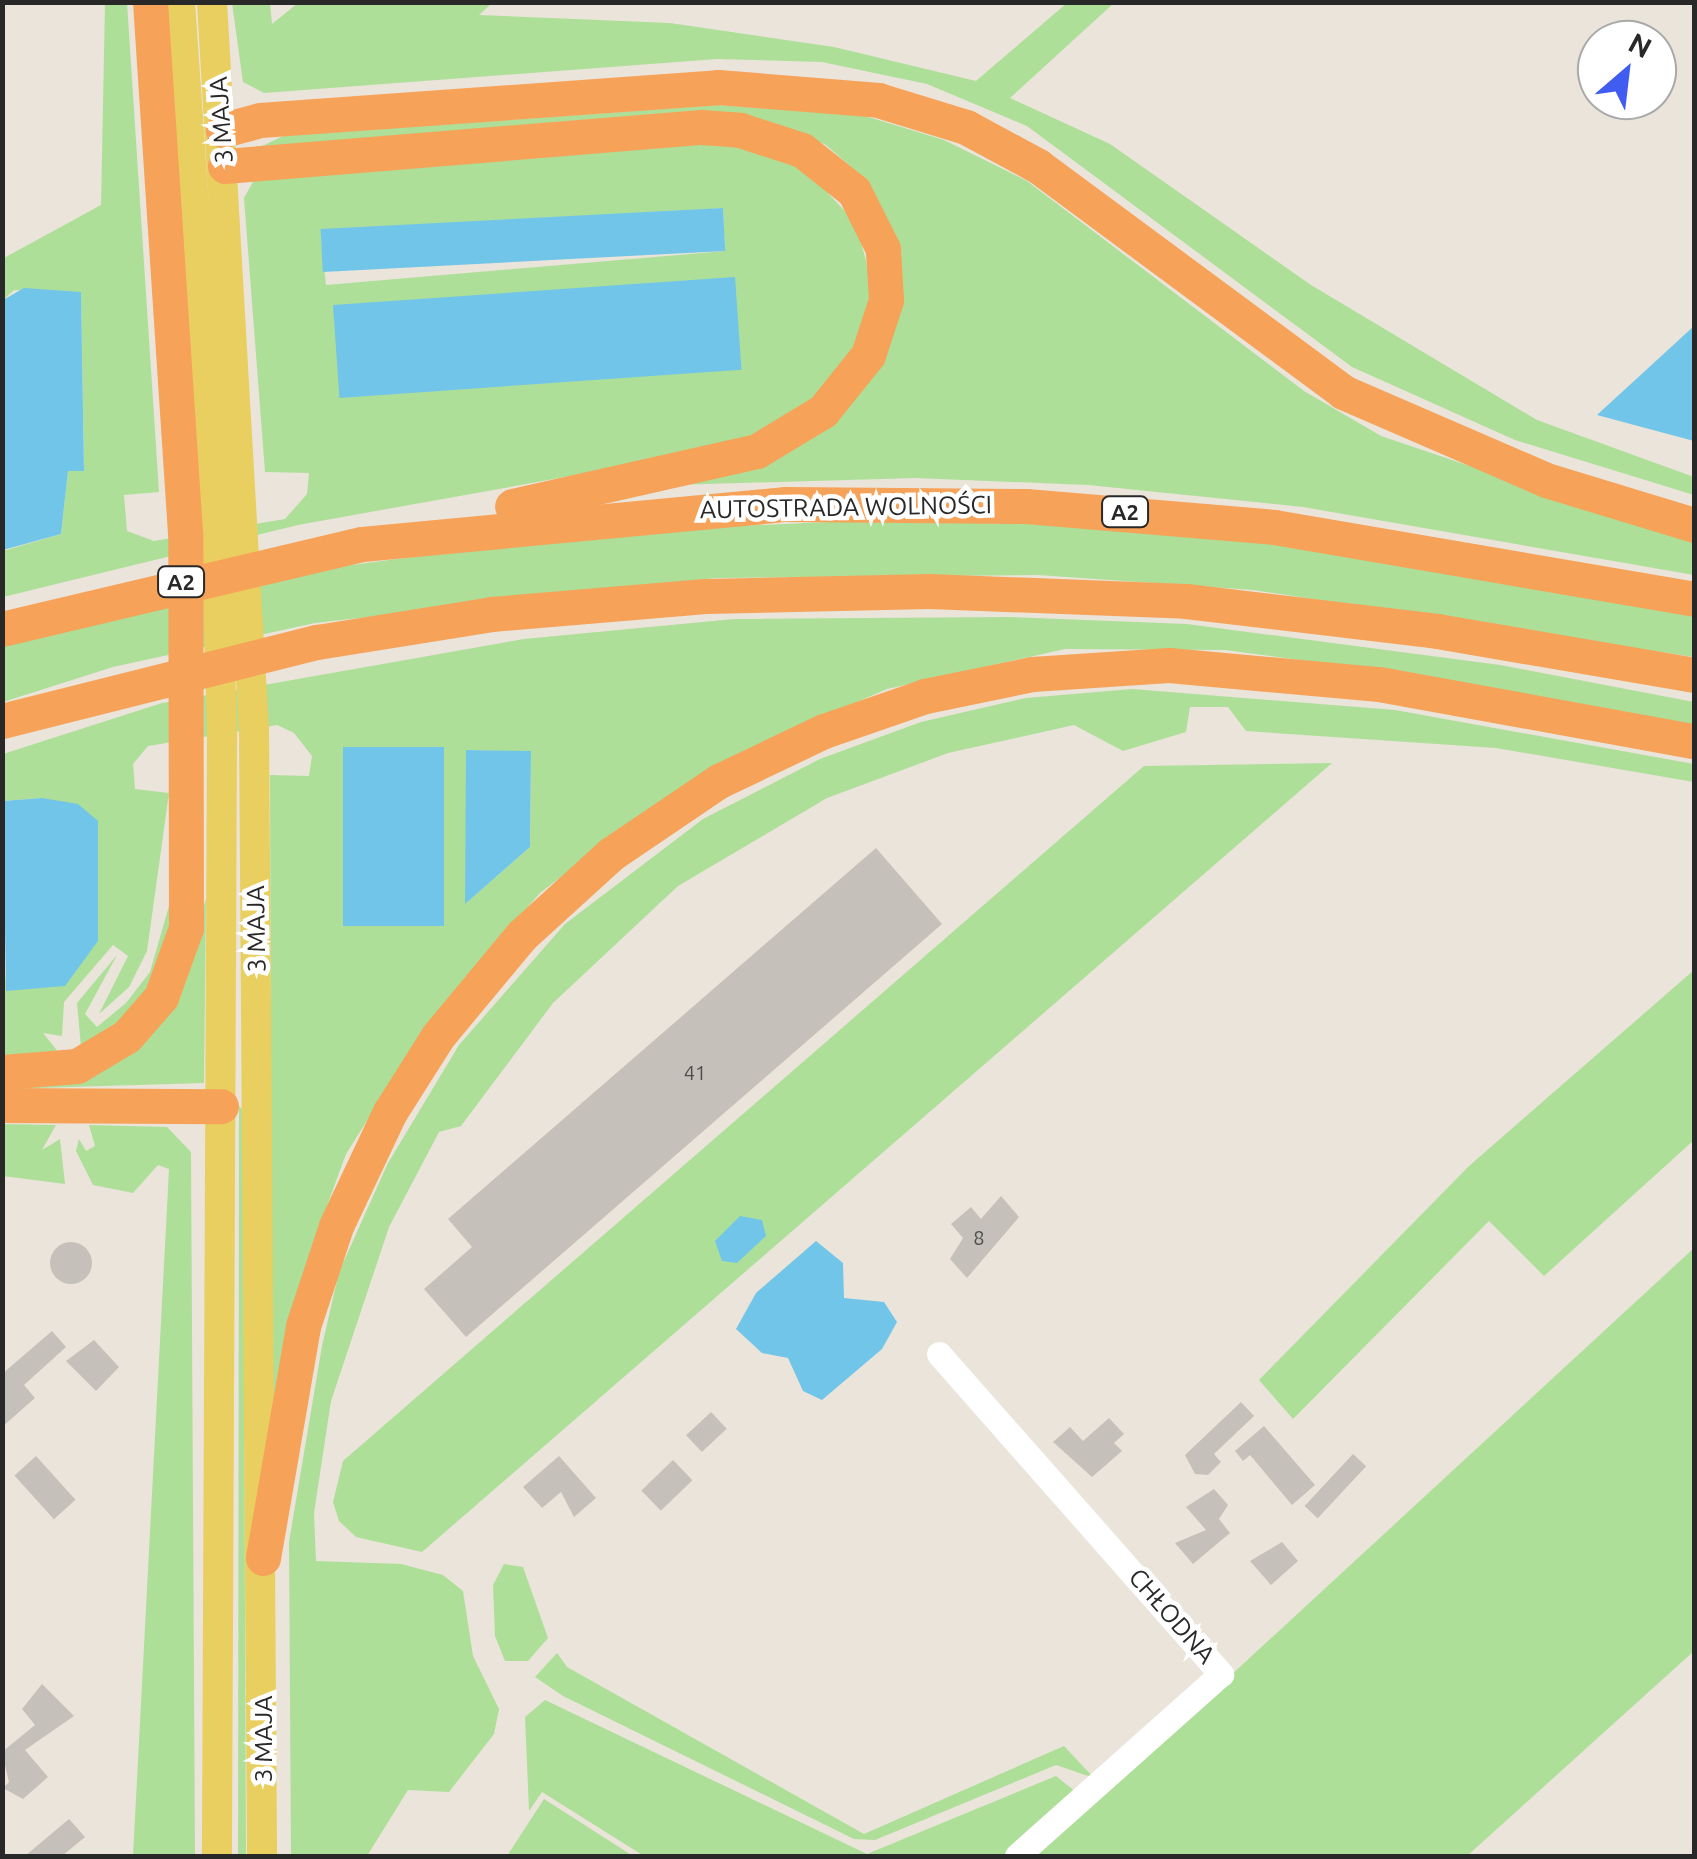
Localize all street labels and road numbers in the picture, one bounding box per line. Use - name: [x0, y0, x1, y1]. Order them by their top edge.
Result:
- street label: 3 MAJA: [203, 76, 239, 164]
- street label: AUTOSTRADA WOLNOŚCI: [700, 489, 992, 525]
- road number: A2: [1100, 495, 1150, 529]
- road number: A2: [156, 565, 206, 599]
- street label: 3 MAJA: [240, 885, 272, 973]
- street label: CHŁODNA: [1123, 1562, 1221, 1670]
- street label: 3 MAJA: [248, 1695, 278, 1783]

